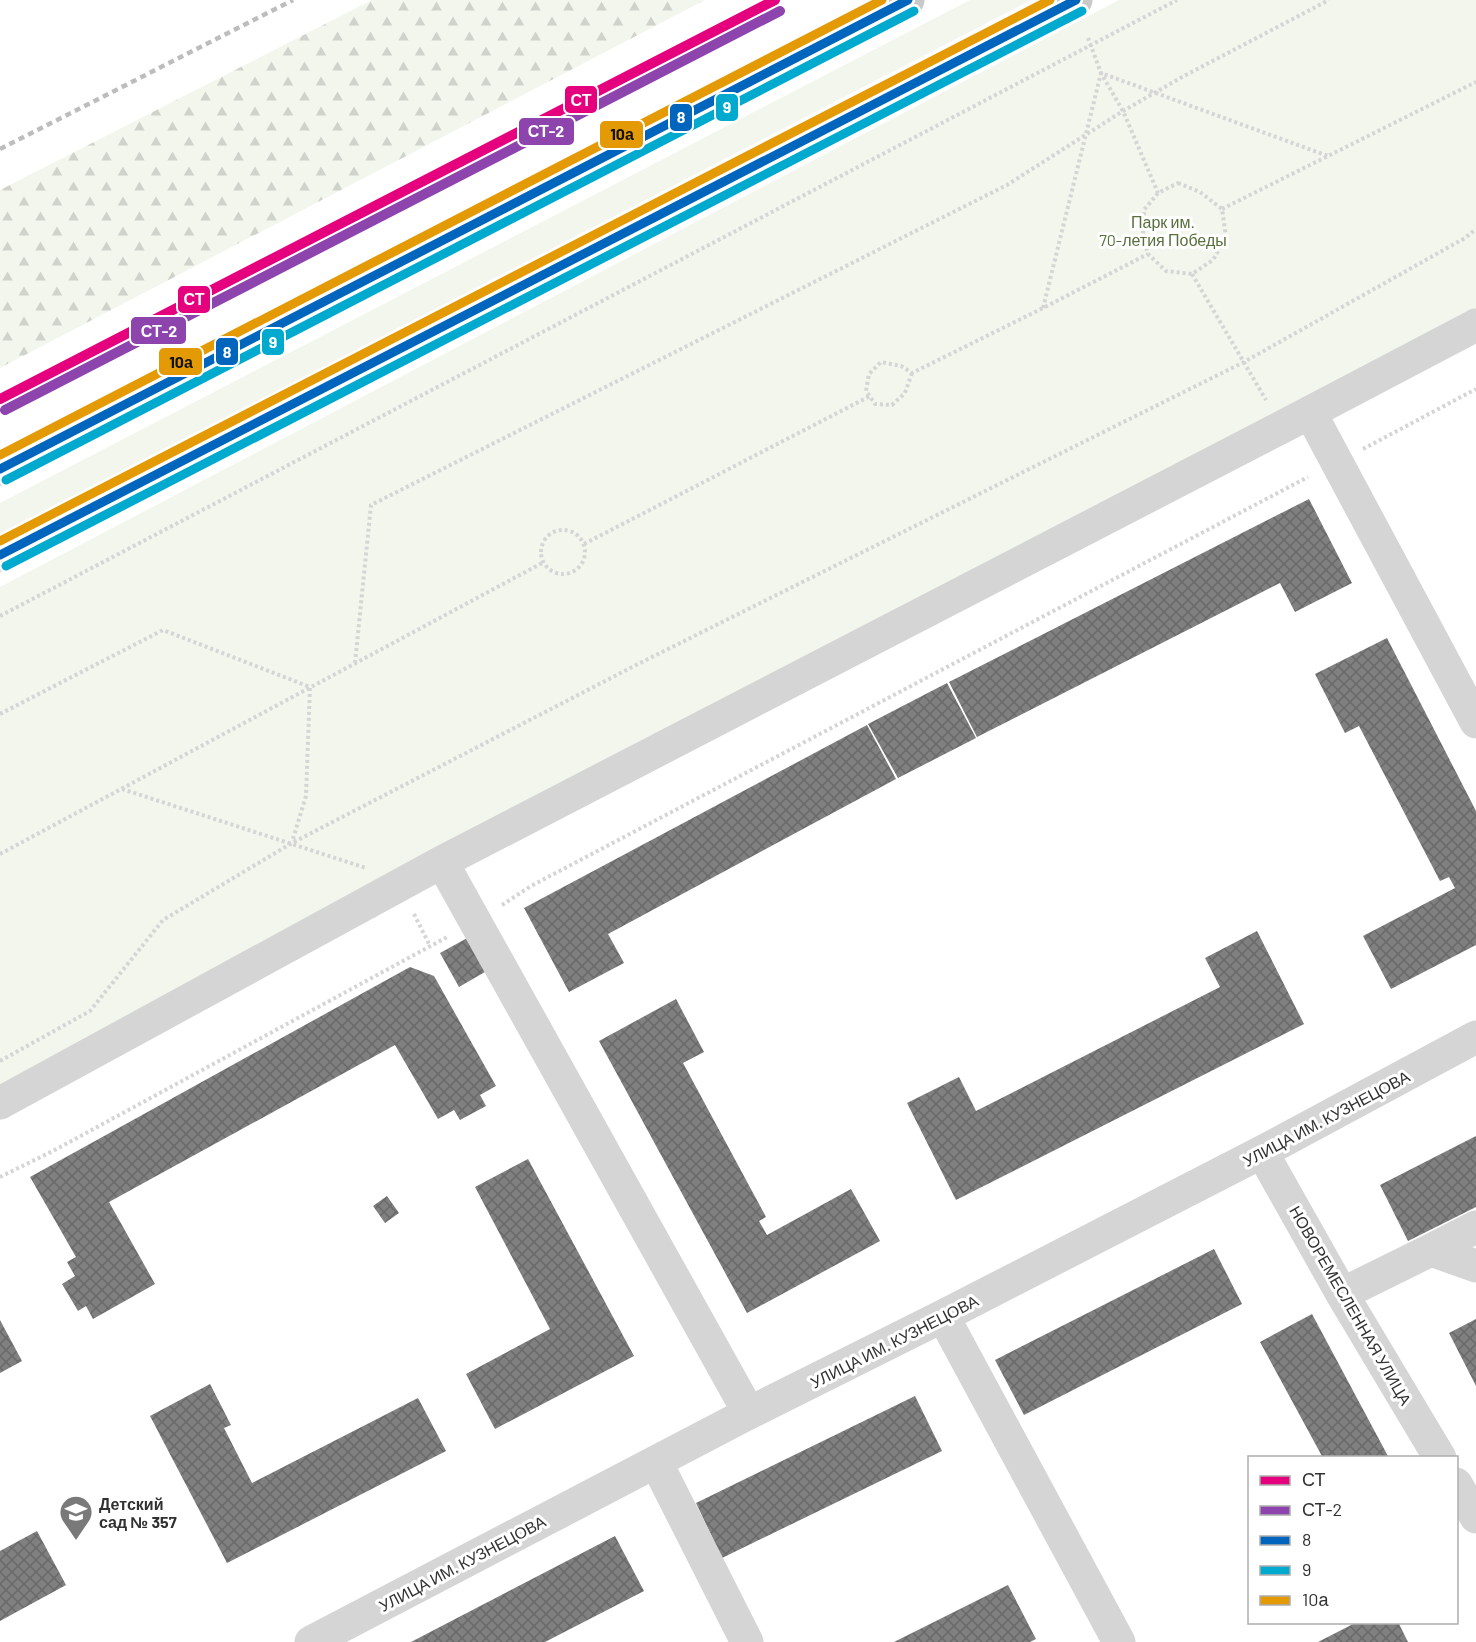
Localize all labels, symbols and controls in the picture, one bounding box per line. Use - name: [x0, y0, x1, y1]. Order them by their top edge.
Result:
- line badge: СТ: [564, 85, 598, 114]
- text: СТ: [571, 90, 592, 109]
- line badge: 9: [715, 93, 739, 122]
- text: 9: [723, 97, 731, 116]
- line badge: 8: [669, 103, 693, 132]
- text: 8: [677, 107, 686, 126]
- line badge: СТ-2: [518, 117, 575, 146]
- line badge: 10а: [599, 120, 644, 149]
- text: СТ-2: [528, 121, 564, 140]
- text: 10а: [610, 124, 634, 143]
- park label: Парк им. 70-летия Победы: [1099, 212, 1227, 249]
- line badge: СТ: [177, 285, 211, 314]
- text: СТ: [184, 289, 205, 308]
- line badge: СТ-2: [130, 316, 187, 345]
- text: СТ-2: [141, 321, 177, 340]
- line badge: 9: [261, 328, 285, 356]
- text: 9: [269, 332, 277, 351]
- line badge: 8: [215, 337, 239, 366]
- text: 8: [223, 342, 232, 361]
- line badge: 10а: [158, 347, 203, 376]
- text: 10а: [169, 352, 193, 371]
- street label: УЛИЦА ИМ. КУЗНЕЦОВА: [1240, 1066, 1413, 1170]
- street label: НОВОРЕМЕСЛЕННАЯ УЛИЦА: [1286, 1202, 1416, 1408]
- street label: УЛИЦА ИМ. КУЗНЕЦОВА: [807, 1290, 981, 1392]
- legend: [1248, 1456, 1458, 1624]
- text: СТ: [1302, 1468, 1325, 1490]
- school or university icon: Детский сад № 357: [58, 1494, 94, 1541]
- place label: Детский сад № 357: [99, 1494, 177, 1531]
- text: СТ-2: [1302, 1498, 1342, 1520]
- street label: УЛИЦА ИМ. КУЗНЕЦОВА: [376, 1511, 549, 1615]
- text: 8: [1302, 1528, 1311, 1550]
- text: 9: [1302, 1558, 1311, 1580]
- text: 10а: [1302, 1588, 1329, 1610]

